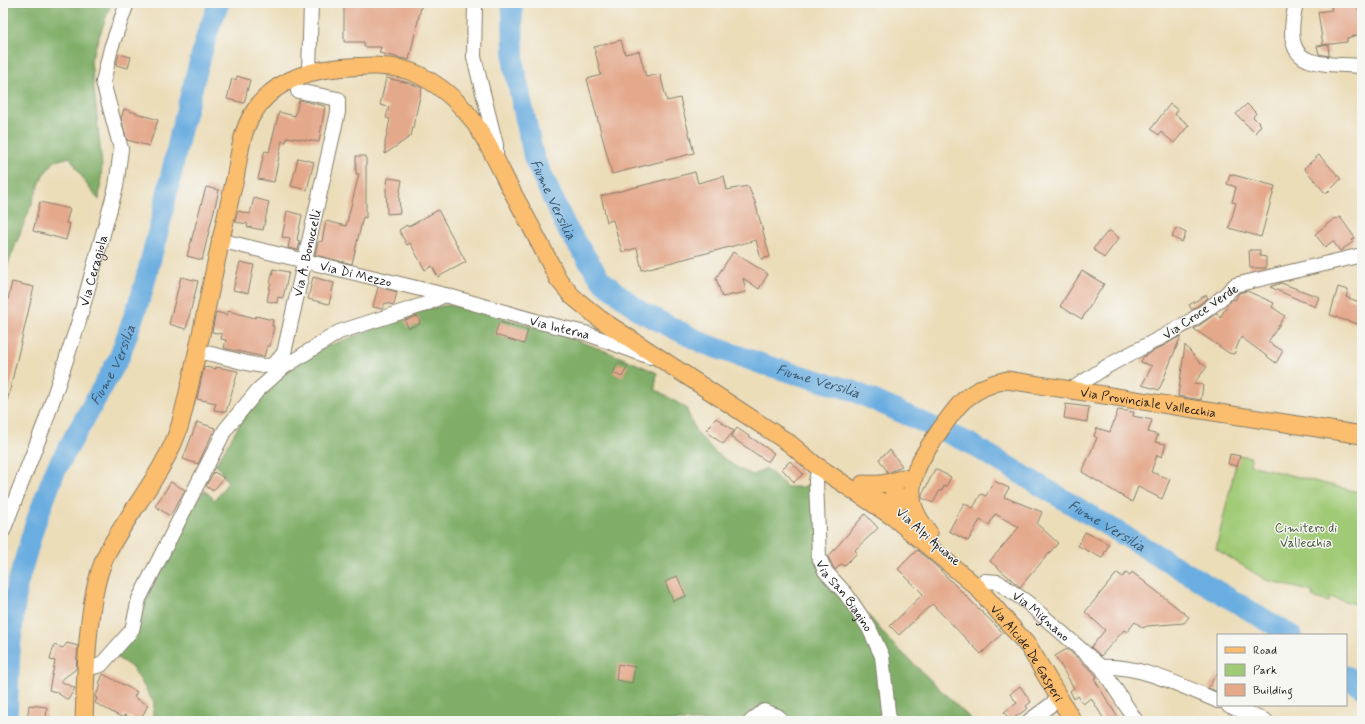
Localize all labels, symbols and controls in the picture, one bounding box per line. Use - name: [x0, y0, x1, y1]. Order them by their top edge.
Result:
- water label: Fiume Versilia: [526, 157, 580, 243]
- street label: Via A. Bonuccelli: [290, 208, 326, 298]
- street label: Via Ceragiola: [76, 233, 112, 308]
- street label: Via Di Mezzo: [318, 258, 393, 292]
- street label: Via Croce Verde: [1160, 281, 1242, 344]
- street label: Via Interna: [527, 313, 592, 344]
- water label: Fiume Versilia: [86, 322, 140, 408]
- water label: Fiume Versilia: [774, 361, 863, 403]
- street label: Via Provinciale Vallecchia: [1079, 384, 1217, 422]
- water label: Fiume Versilia: [1065, 496, 1149, 556]
- street label: Via Alpi Apuane: [891, 504, 964, 571]
- park label: Cimitero di Vallecchia: [1275, 520, 1337, 552]
- street label: Via San Biagino: [811, 558, 876, 636]
- street label: Via Mignano: [1008, 588, 1073, 646]
- street label: Via Alcide De Gasperi: [986, 601, 1066, 705]
- legend: [1217, 634, 1347, 706]
- text: Road: [1253, 643, 1277, 659]
- text: Park: [1253, 663, 1277, 679]
- text: Building: [1253, 683, 1293, 700]

